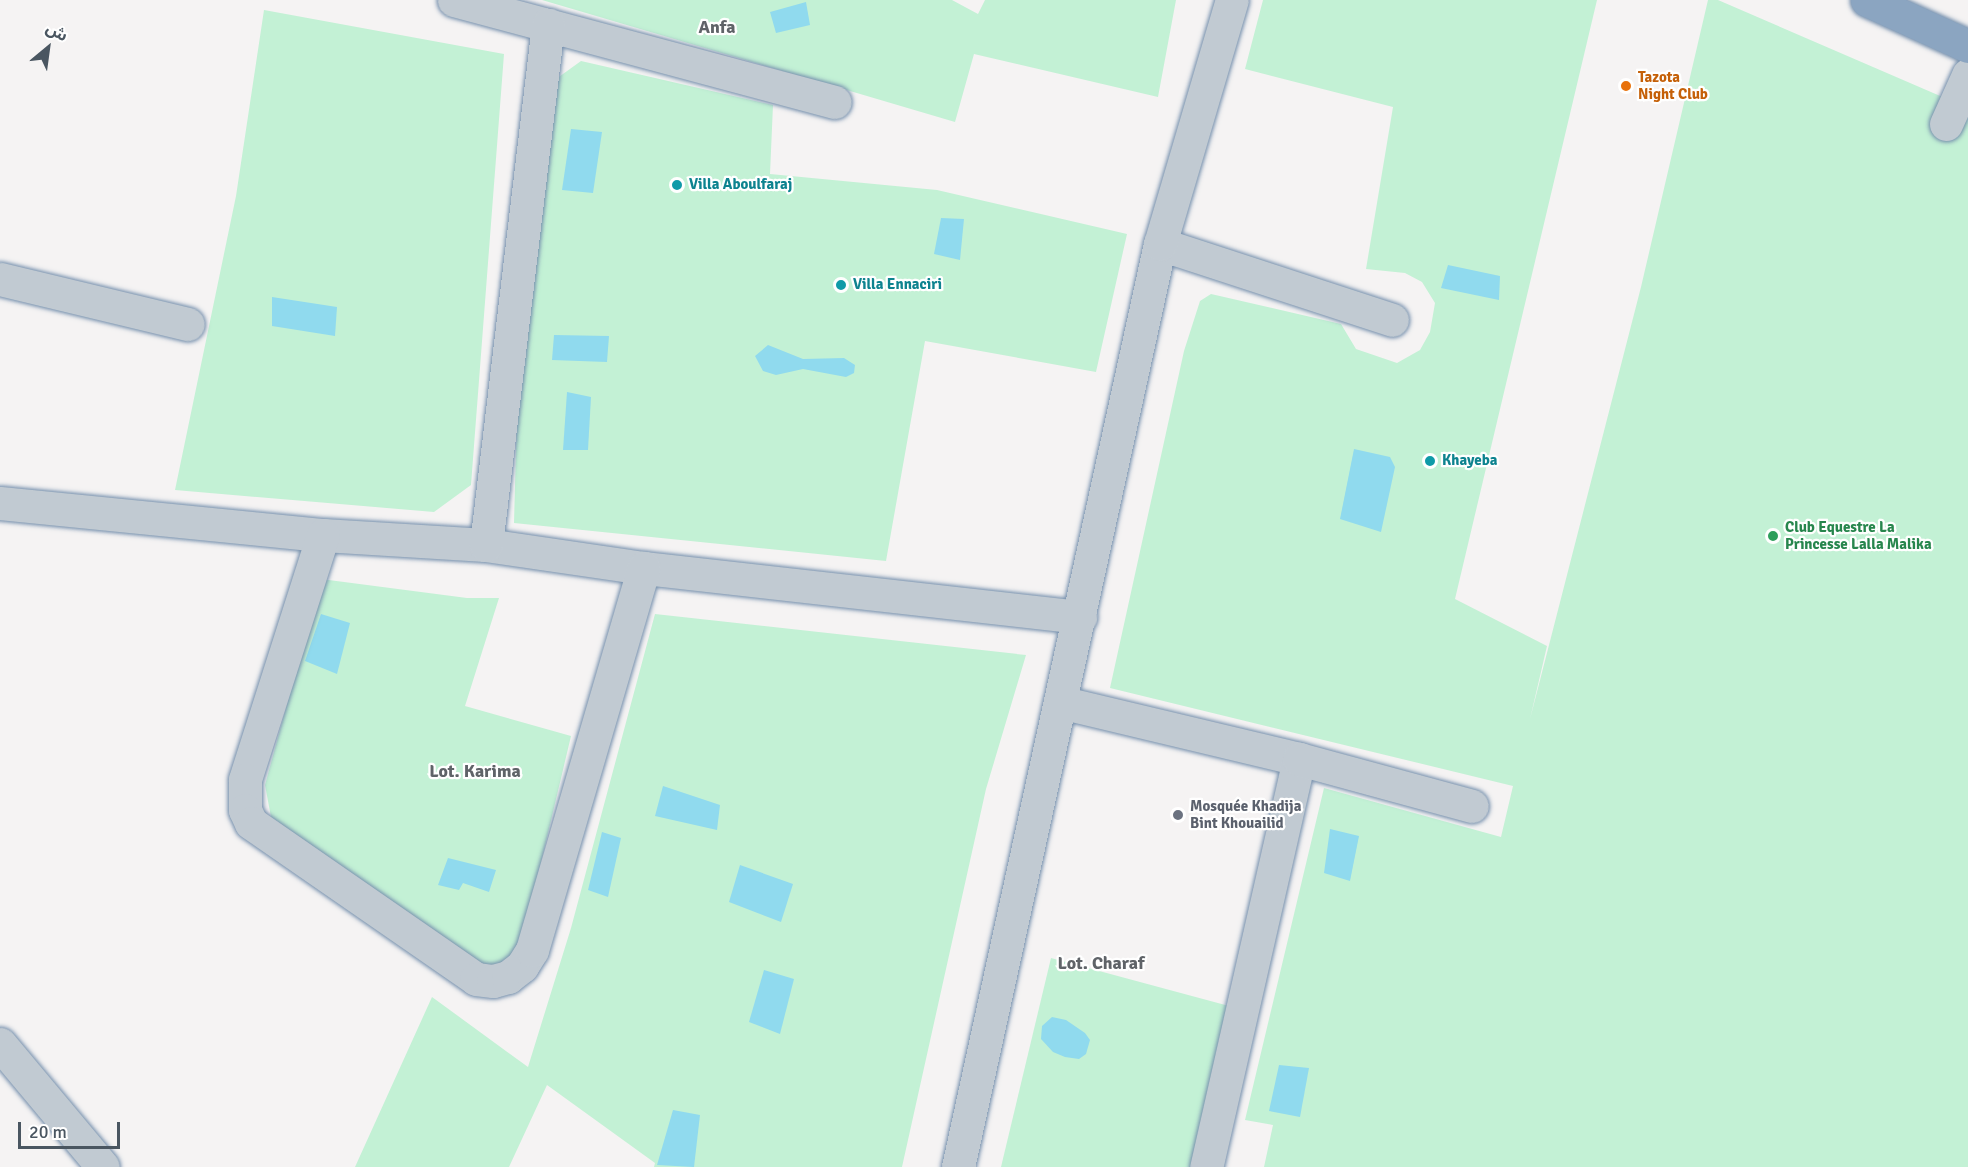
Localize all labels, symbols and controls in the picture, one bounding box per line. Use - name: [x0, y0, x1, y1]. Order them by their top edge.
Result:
- district label: Anfa: [698, 16, 736, 38]
- north arrow: [18, 18, 78, 78]
- text: ش: [42, 18, 71, 46]
- place label: Tazota Night Club: [1638, 68, 1708, 103]
- marker: Tazota Night Club: [1619, 79, 1633, 93]
- place label: Villa Aboulfaraj: [689, 176, 792, 194]
- marker: Villa Aboulfaraj: [670, 178, 684, 192]
- place label: Villa Ennaciri: [853, 276, 942, 294]
- marker: Villa Ennaciri: [834, 278, 848, 292]
- place label: Khayeba: [1442, 452, 1497, 470]
- marker: Khayeba: [1423, 454, 1437, 468]
- place label: Club Equestre La Princesse Lalla Malika: [1785, 518, 1932, 553]
- marker: Club Equestre La Princesse Lalla Malika: [1766, 529, 1780, 543]
- district label: Lot. Karima: [429, 760, 521, 782]
- place label: Mosquée Khadija Bint Khouailid: [1190, 797, 1301, 832]
- marker: Mosquée Khadija Bint Khouailid: [1171, 808, 1185, 822]
- district label: Lot. Charaf: [1057, 952, 1145, 974]
- scale bar: [21, 1110, 123, 1148]
- text: 20 m: [29, 1121, 67, 1143]

